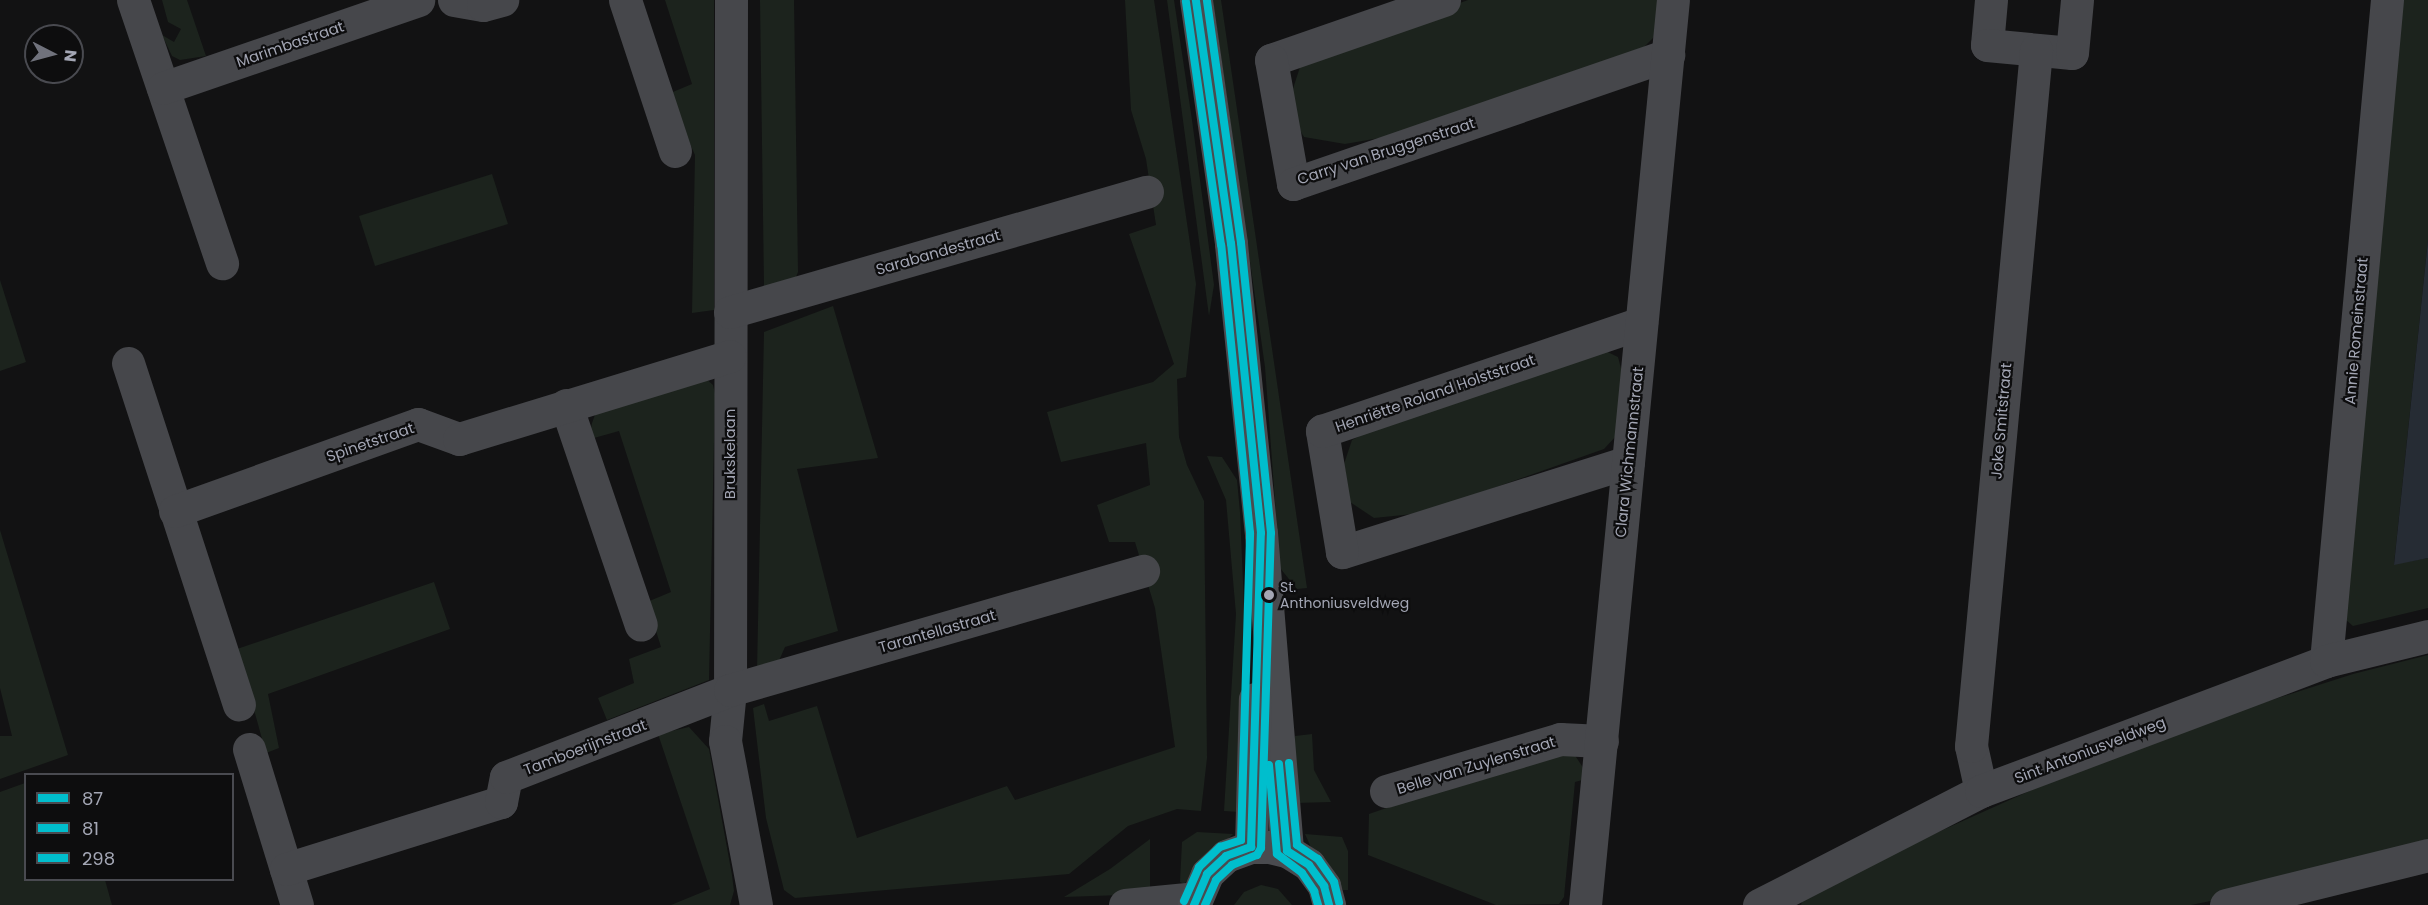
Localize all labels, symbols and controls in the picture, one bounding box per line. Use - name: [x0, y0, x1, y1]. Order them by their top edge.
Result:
- street label: Marimbastraat: [234, 17, 346, 71]
- north arrow: [24, 24, 84, 84]
- text: N: [58, 49, 82, 63]
- street label: Carry van Bruggenstraat: [1295, 114, 1477, 188]
- street label: Sarabandestraat: [874, 226, 1002, 278]
- street label: Annie Romeinstraat: [2341, 257, 2371, 405]
- street label: Henriëtte Roland Holststraat: [1333, 350, 1537, 436]
- street label: Joke Smitstraat: [1987, 362, 2015, 480]
- street label: Clara Wichmannstraat: [1611, 366, 1647, 538]
- street label: Brukskelaan: [721, 409, 739, 499]
- street label: Spinetstraat: [324, 419, 416, 465]
- place label: St. Anthoniusveldweg: [1280, 579, 1409, 612]
- marker: St. Anthoniusveldweg: [1263, 589, 1275, 601]
- street label: Tarantellastraat: [877, 606, 997, 656]
- street label: Sint Antoniusveldweg: [2012, 713, 2168, 787]
- street label: Tamboerijnstraat: [521, 715, 649, 779]
- street label: Belle van Zuylenstraat: [1395, 732, 1557, 798]
- legend: [24, 773, 234, 881]
- text: 87: [82, 786, 103, 811]
- text: 81: [82, 816, 99, 841]
- text: 298: [82, 846, 115, 871]

